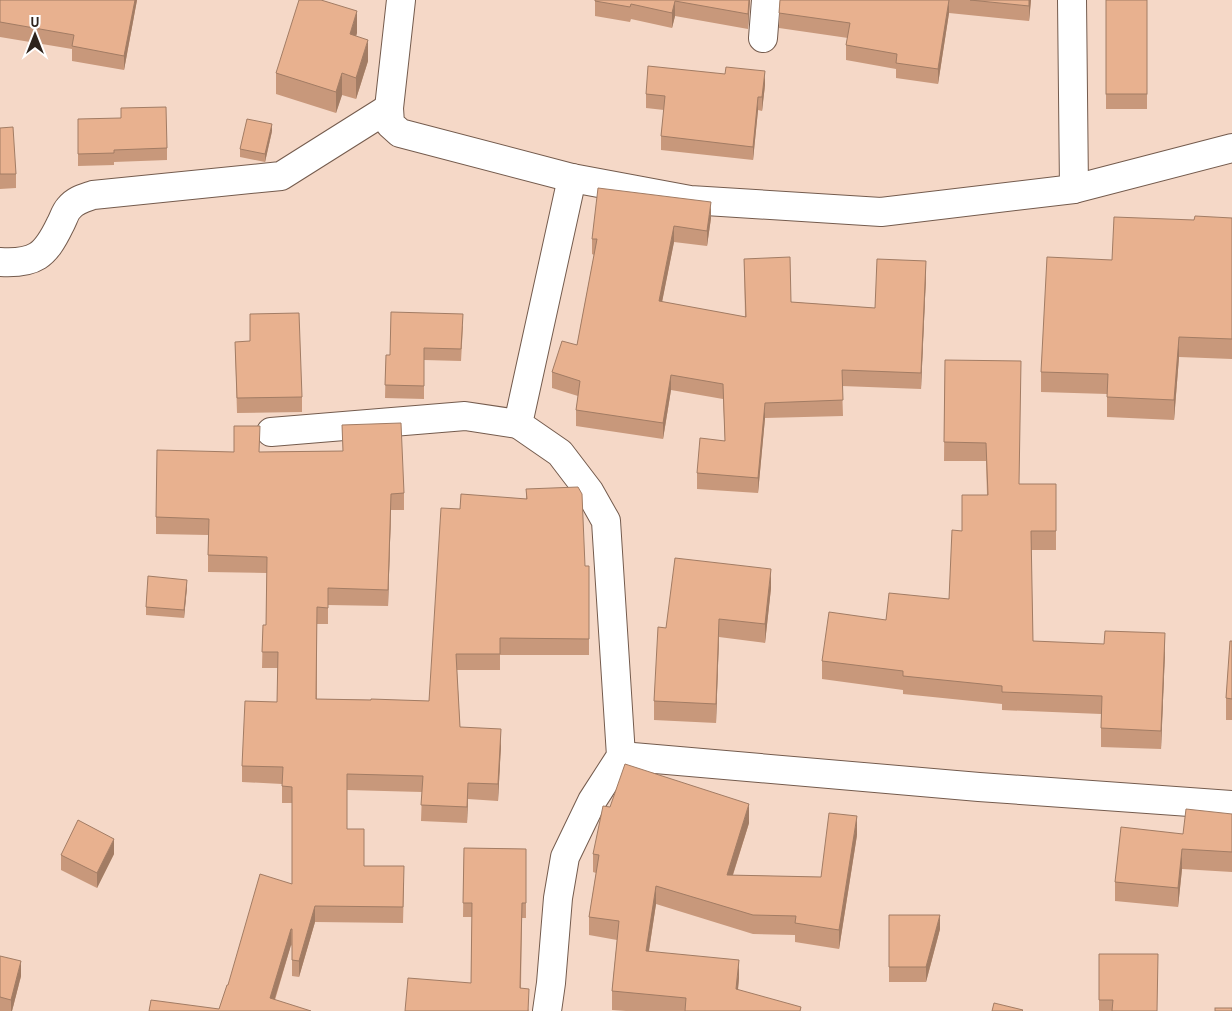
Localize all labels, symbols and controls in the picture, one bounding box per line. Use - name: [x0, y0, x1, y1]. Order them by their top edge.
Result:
- north arrow: [10, 10, 60, 60]
- text: U: [31, 16, 40, 30]

